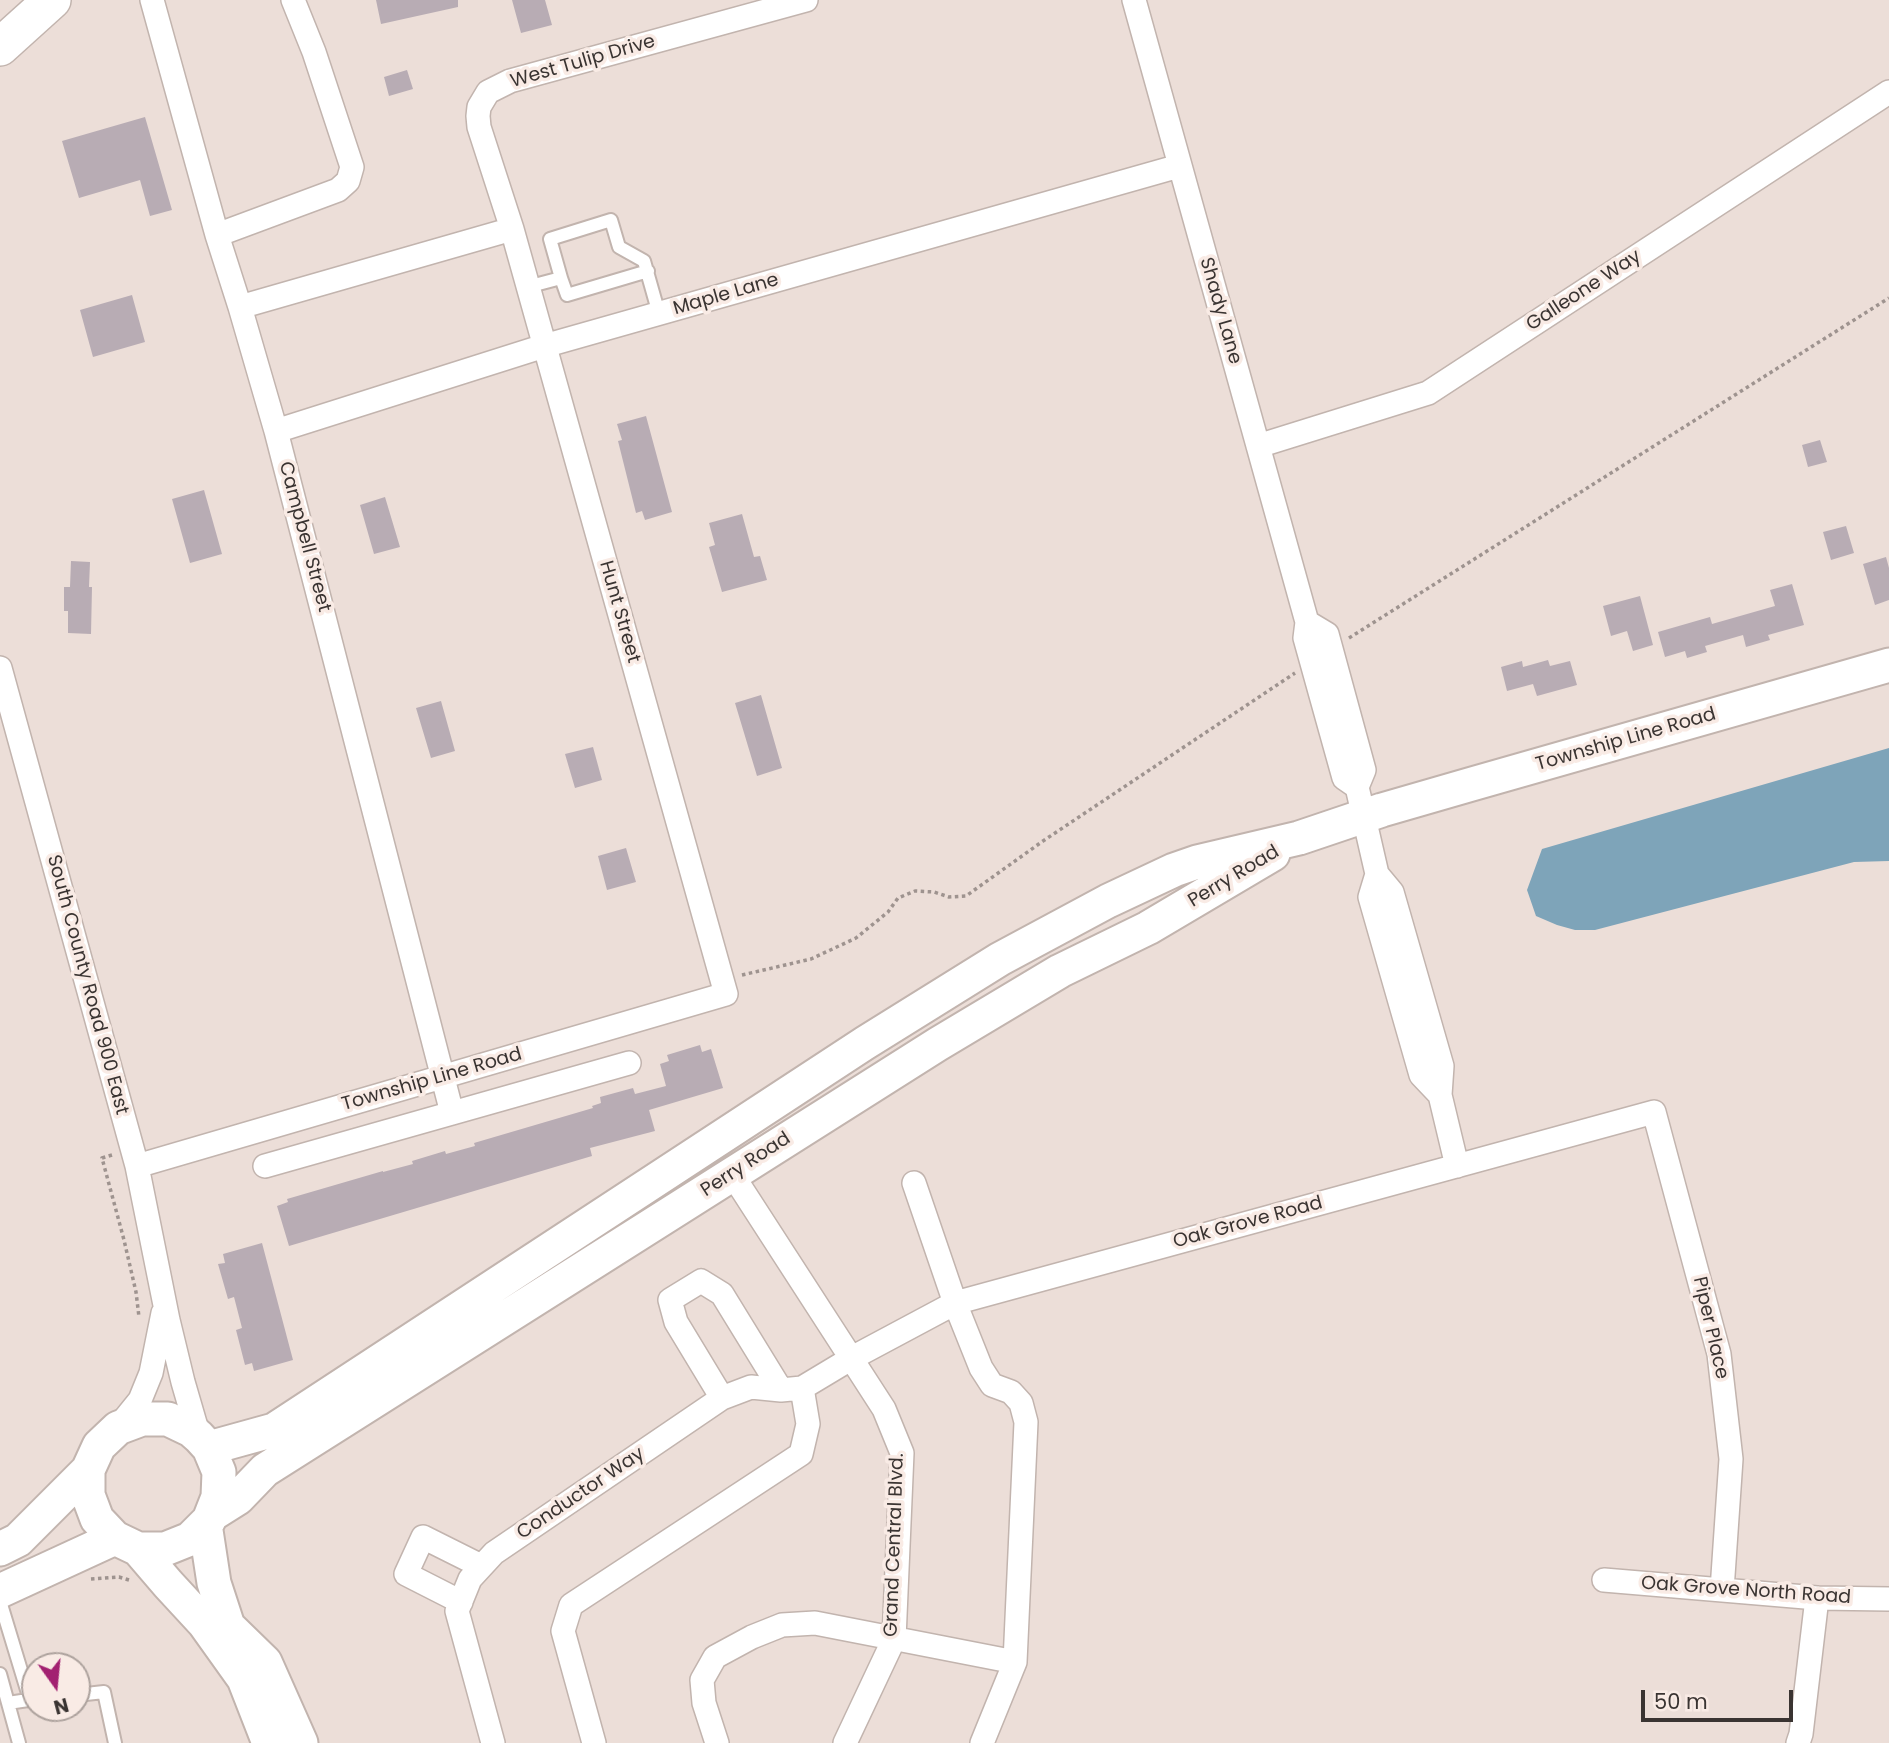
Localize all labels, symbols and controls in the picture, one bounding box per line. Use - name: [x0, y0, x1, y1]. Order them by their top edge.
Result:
- street label: West Tulip Drive: [508, 30, 658, 94]
- street label: Galleone Way: [1522, 245, 1646, 337]
- street label: Shady Lane: [1194, 255, 1246, 367]
- street label: Maple Lane: [671, 269, 781, 321]
- street label: Campbell Street: [273, 459, 335, 615]
- street label: Hunt Street: [594, 558, 644, 666]
- street label: Township Line Road: [1533, 703, 1719, 777]
- street label: Perry Road: [1184, 841, 1284, 913]
- street label: South County Road 900 East: [41, 852, 133, 1118]
- street label: Township Line Road: [339, 1043, 525, 1117]
- street label: Perry Road: [697, 1128, 795, 1202]
- street label: Oak Grove Road: [1171, 1192, 1325, 1254]
- street label: Piper Place: [1687, 1275, 1733, 1381]
- street label: Conductor Way: [513, 1443, 649, 1545]
- street label: Grand Central Blvd.: [880, 1453, 910, 1637]
- street label: Oak Grove North Road: [1640, 1572, 1852, 1610]
- north arrow: [21, 1652, 91, 1722]
- scale bar: [1644, 1676, 1796, 1720]
- text: 50 m: [1654, 1687, 1708, 1716]
- text: N: [51, 1691, 71, 1721]

